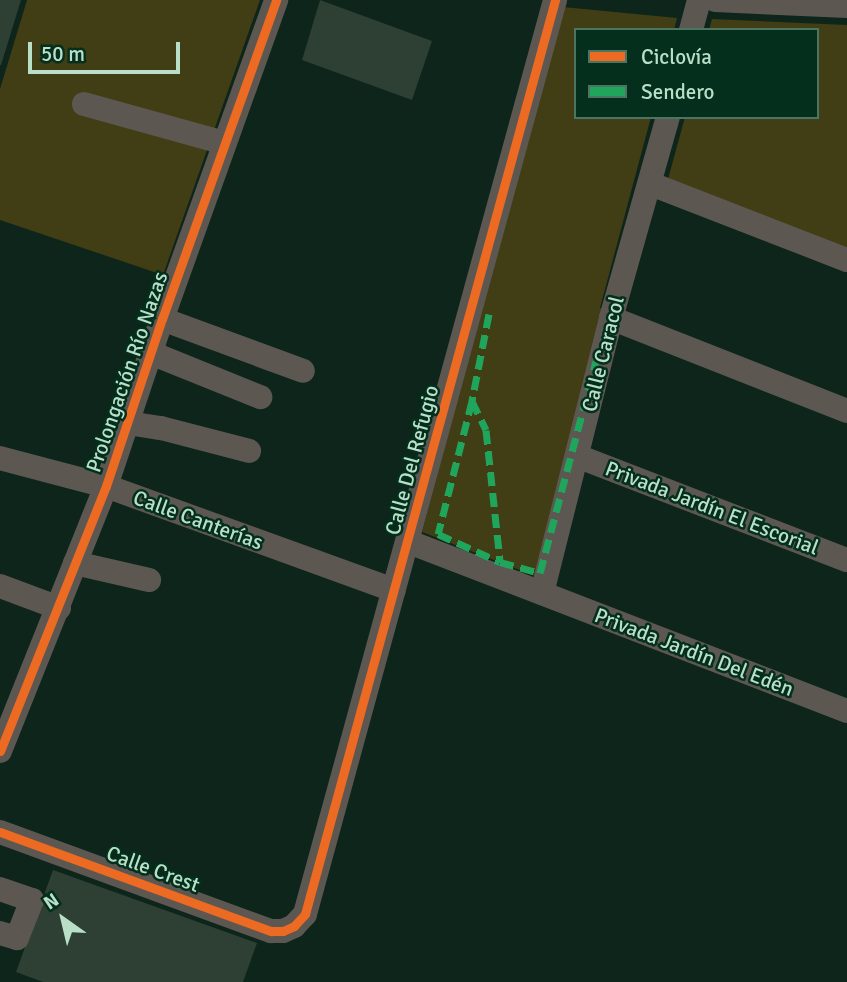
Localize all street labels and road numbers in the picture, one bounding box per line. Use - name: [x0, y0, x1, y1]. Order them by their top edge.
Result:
- street label: Prolongación Río Nazas: [81, 268, 173, 476]
- street label: Calle Caracol: [576, 294, 630, 414]
- street label: Calle Del Refugio: [380, 382, 444, 538]
- street label: Privada Jardín El Escorial: [602, 456, 822, 560]
- street label: Calle Canterías: [130, 485, 266, 555]
- street label: Privada Jardín Del Edén: [591, 602, 797, 702]
- street label: Calle Crest: [103, 841, 203, 897]

